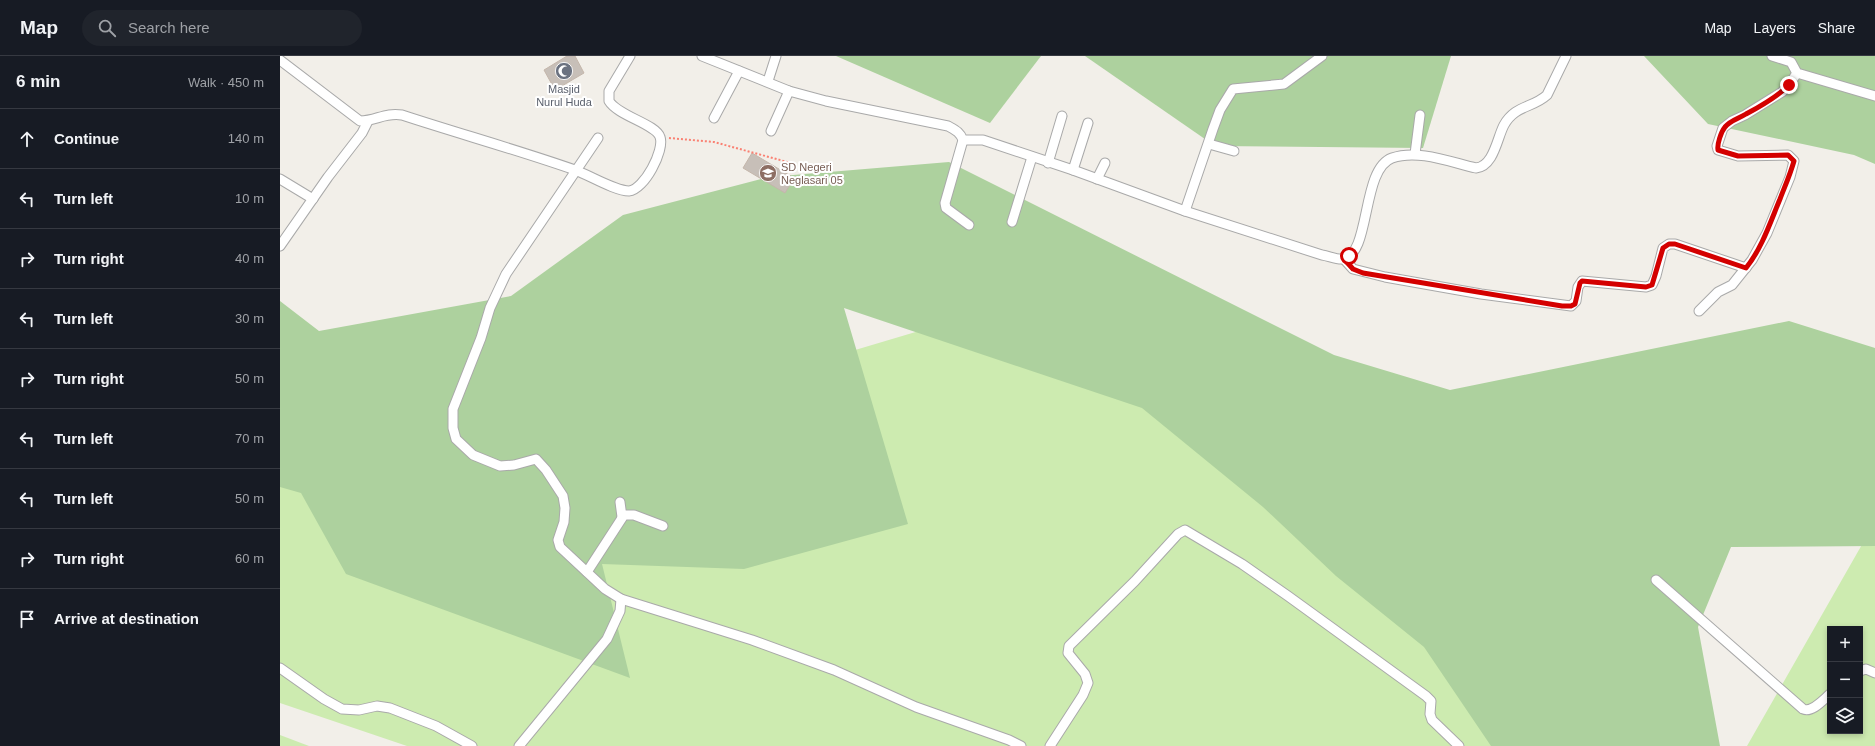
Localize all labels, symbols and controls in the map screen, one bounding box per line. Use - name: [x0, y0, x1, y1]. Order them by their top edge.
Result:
- search box: [82, 10, 362, 46]
- text: Map: [20, 17, 58, 38]
- icon: search: [96, 17, 118, 39]
- text: Search here: [128, 19, 210, 36]
- text: Map: [1704, 20, 1732, 36]
- text: Layers: [1754, 20, 1796, 36]
- text: Share: [1818, 20, 1855, 36]
- mosque icon: Masjid Nurul Huda: [554, 61, 574, 81]
- text: 6 min: [16, 72, 60, 91]
- text: Walk · 450 m: [188, 75, 264, 90]
- route end: [1780, 76, 1798, 94]
- place label: Masjid Nurul Huda: [536, 83, 593, 108]
- icon: ahead: [16, 128, 38, 150]
- text: Continue: [54, 130, 119, 147]
- text: 140 m: [228, 131, 264, 146]
- place label: SD Negeri Neglasari 05: [781, 161, 843, 186]
- school or university icon: SD Negeri Neglasari 05: [758, 163, 778, 183]
- icon: left: [16, 188, 38, 210]
- text: Turn left: [54, 190, 113, 207]
- text: 10 m: [235, 191, 264, 206]
- route start: [1340, 247, 1358, 265]
- icon: right: [16, 248, 38, 270]
- text: Turn right: [54, 250, 124, 267]
- text: 40 m: [235, 251, 264, 266]
- icon: left: [16, 308, 38, 330]
- text: Turn left: [54, 310, 113, 327]
- text: 30 m: [235, 311, 264, 326]
- icon: right: [16, 368, 38, 390]
- text: Turn right: [54, 370, 124, 387]
- text: 50 m: [235, 371, 264, 386]
- icon: left: [16, 428, 38, 450]
- text: Turn left: [54, 430, 113, 447]
- text: 70 m: [235, 431, 264, 446]
- icon: left: [16, 488, 38, 510]
- text: Turn left: [54, 490, 113, 507]
- text: 50 m: [235, 491, 264, 506]
- icon: right: [16, 548, 38, 570]
- text: Turn right: [54, 550, 124, 567]
- text: 60 m: [235, 551, 264, 566]
- icon: arrive: [16, 608, 38, 630]
- text: Arrive at destination: [54, 610, 199, 627]
- map controls: [1827, 626, 1863, 734]
- button: +: [1827, 626, 1863, 662]
- button: −: [1827, 662, 1863, 698]
- button: layers: [1827, 698, 1863, 734]

